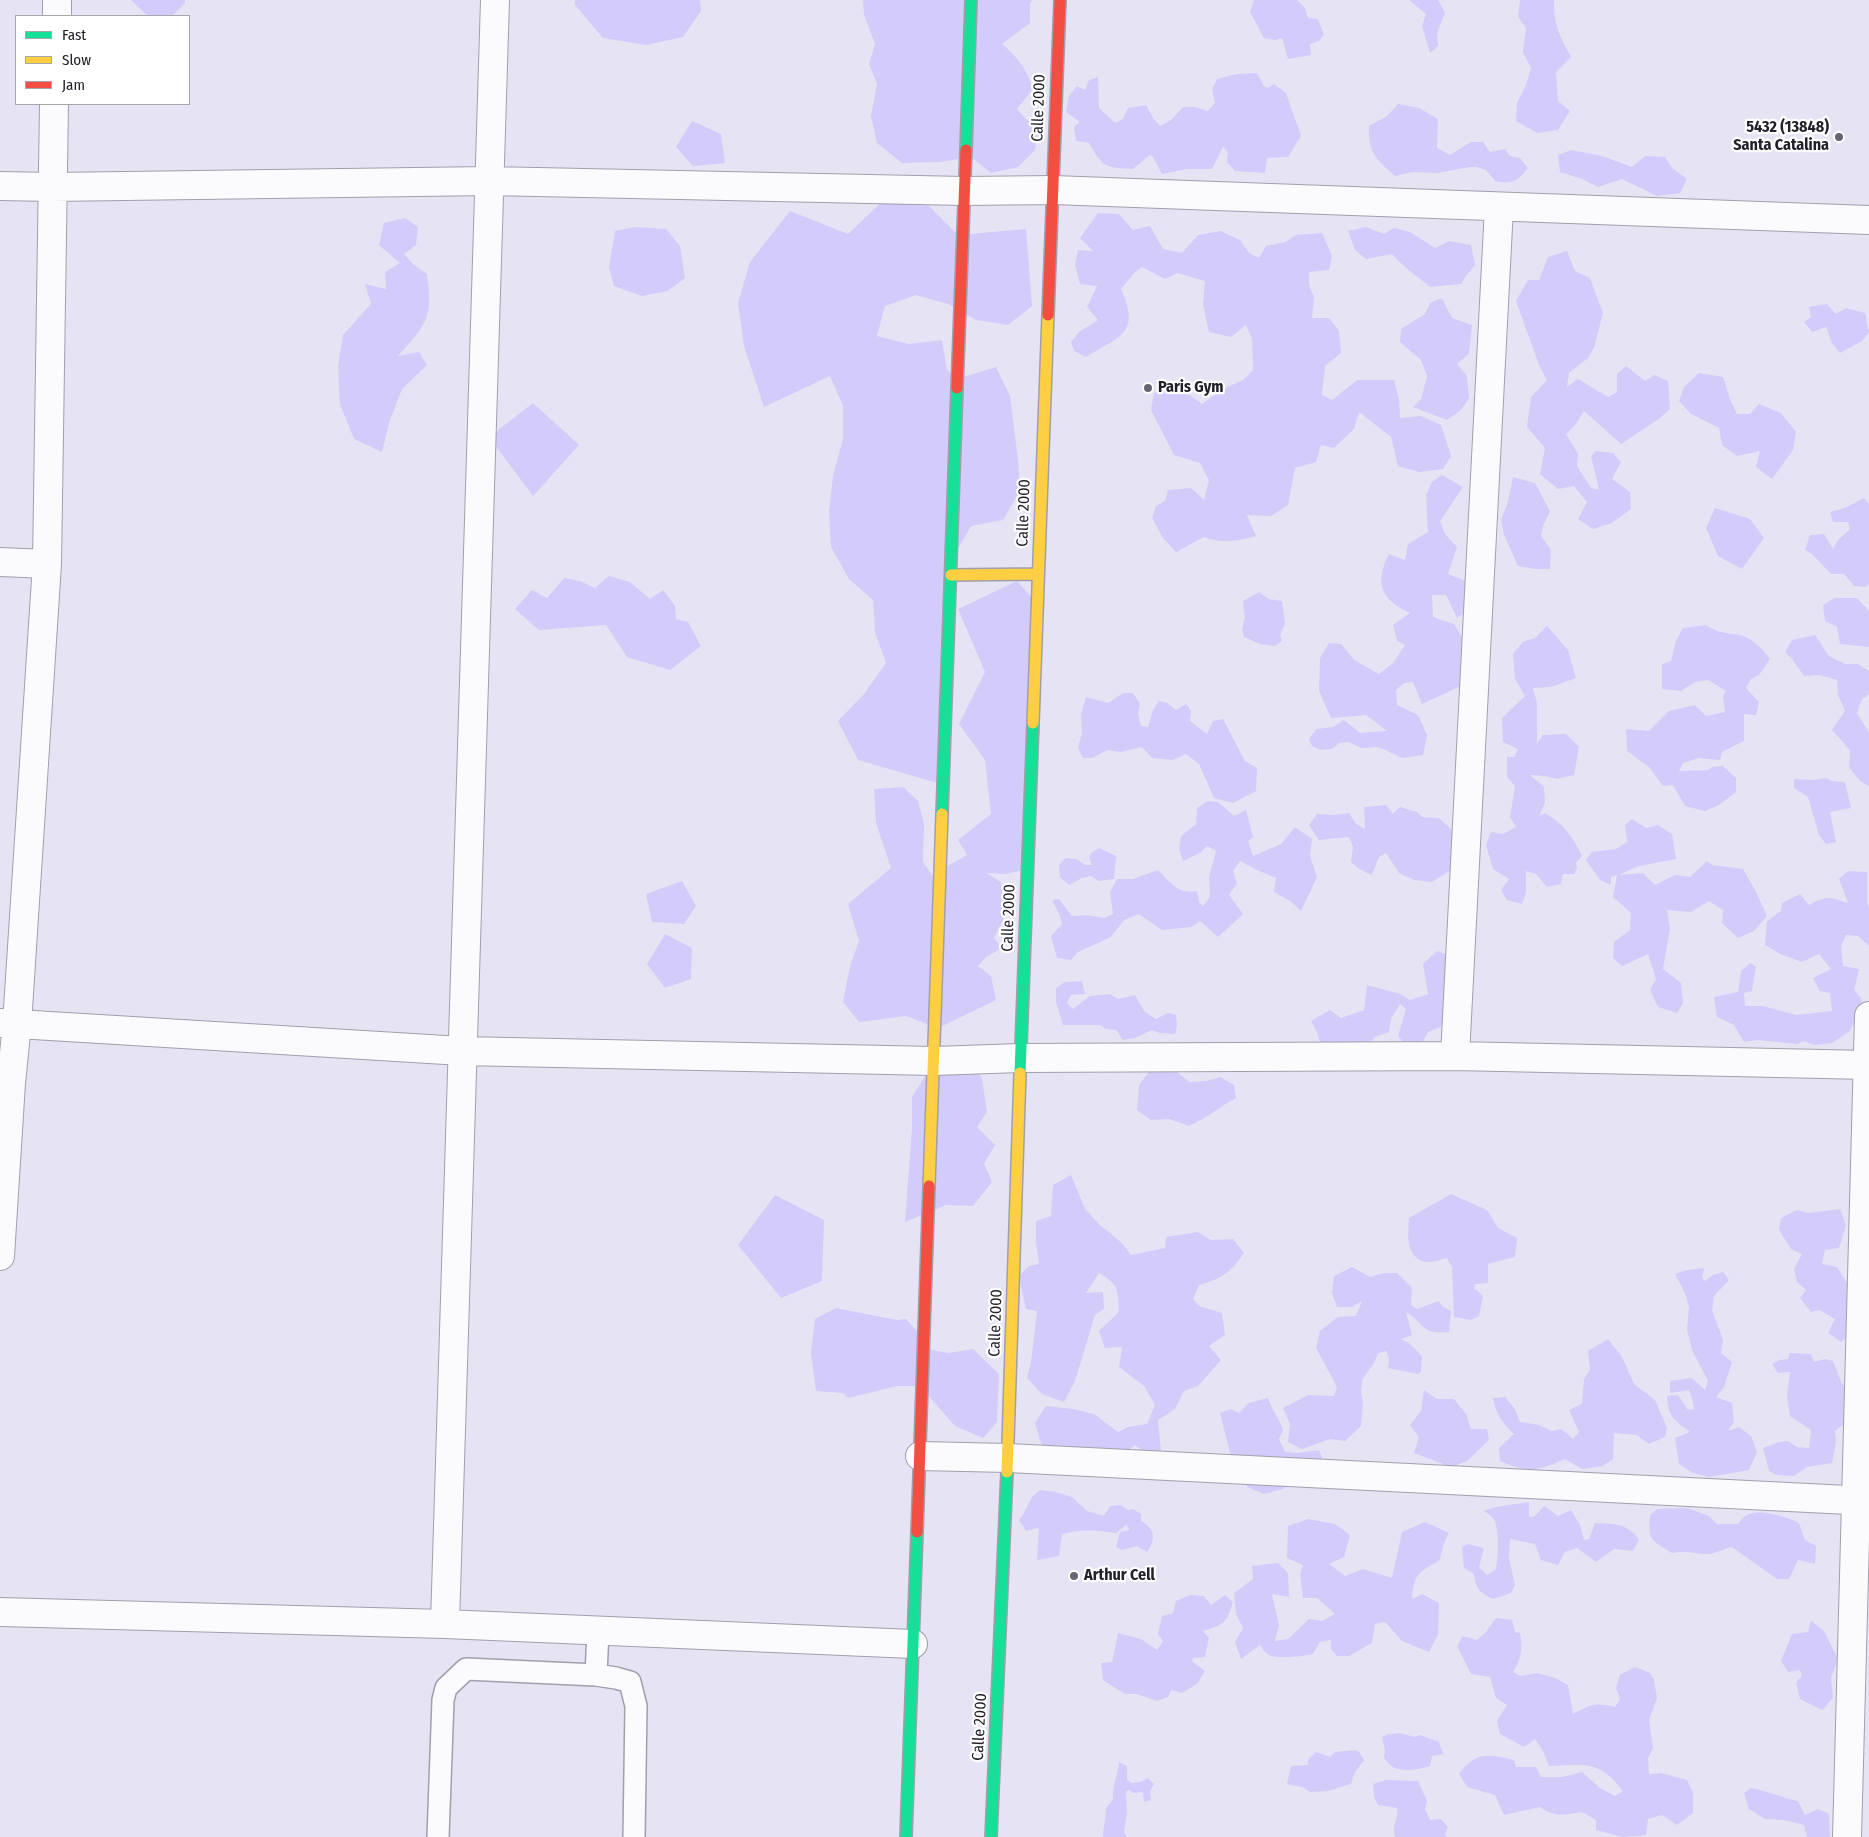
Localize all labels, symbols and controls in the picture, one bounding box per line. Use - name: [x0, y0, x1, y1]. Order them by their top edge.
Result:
- legend: [15, 15, 190, 105]
- text: Fast: [62, 26, 86, 44]
- text: Slow: [62, 51, 91, 69]
- street label: Calle 2000: [1028, 74, 1050, 142]
- text: Jam: [62, 76, 85, 94]
- place label: 5432 (13848) Santa Catalina: [1733, 118, 1829, 156]
- marker: 5432 (13848) Santa Catalina: [1833, 131, 1845, 143]
- place label: Paris Gym: [1158, 378, 1224, 398]
- marker: Paris Gym: [1142, 382, 1154, 394]
- street label: Calle 2000: [1013, 479, 1035, 547]
- street label: Calle 2000: [998, 884, 1020, 952]
- street label: Calle 2000: [985, 1289, 1007, 1357]
- place label: Arthur Cell: [1084, 1566, 1155, 1586]
- marker: Arthur Cell: [1068, 1570, 1080, 1582]
- street label: Calle 2000: [969, 1693, 991, 1761]

